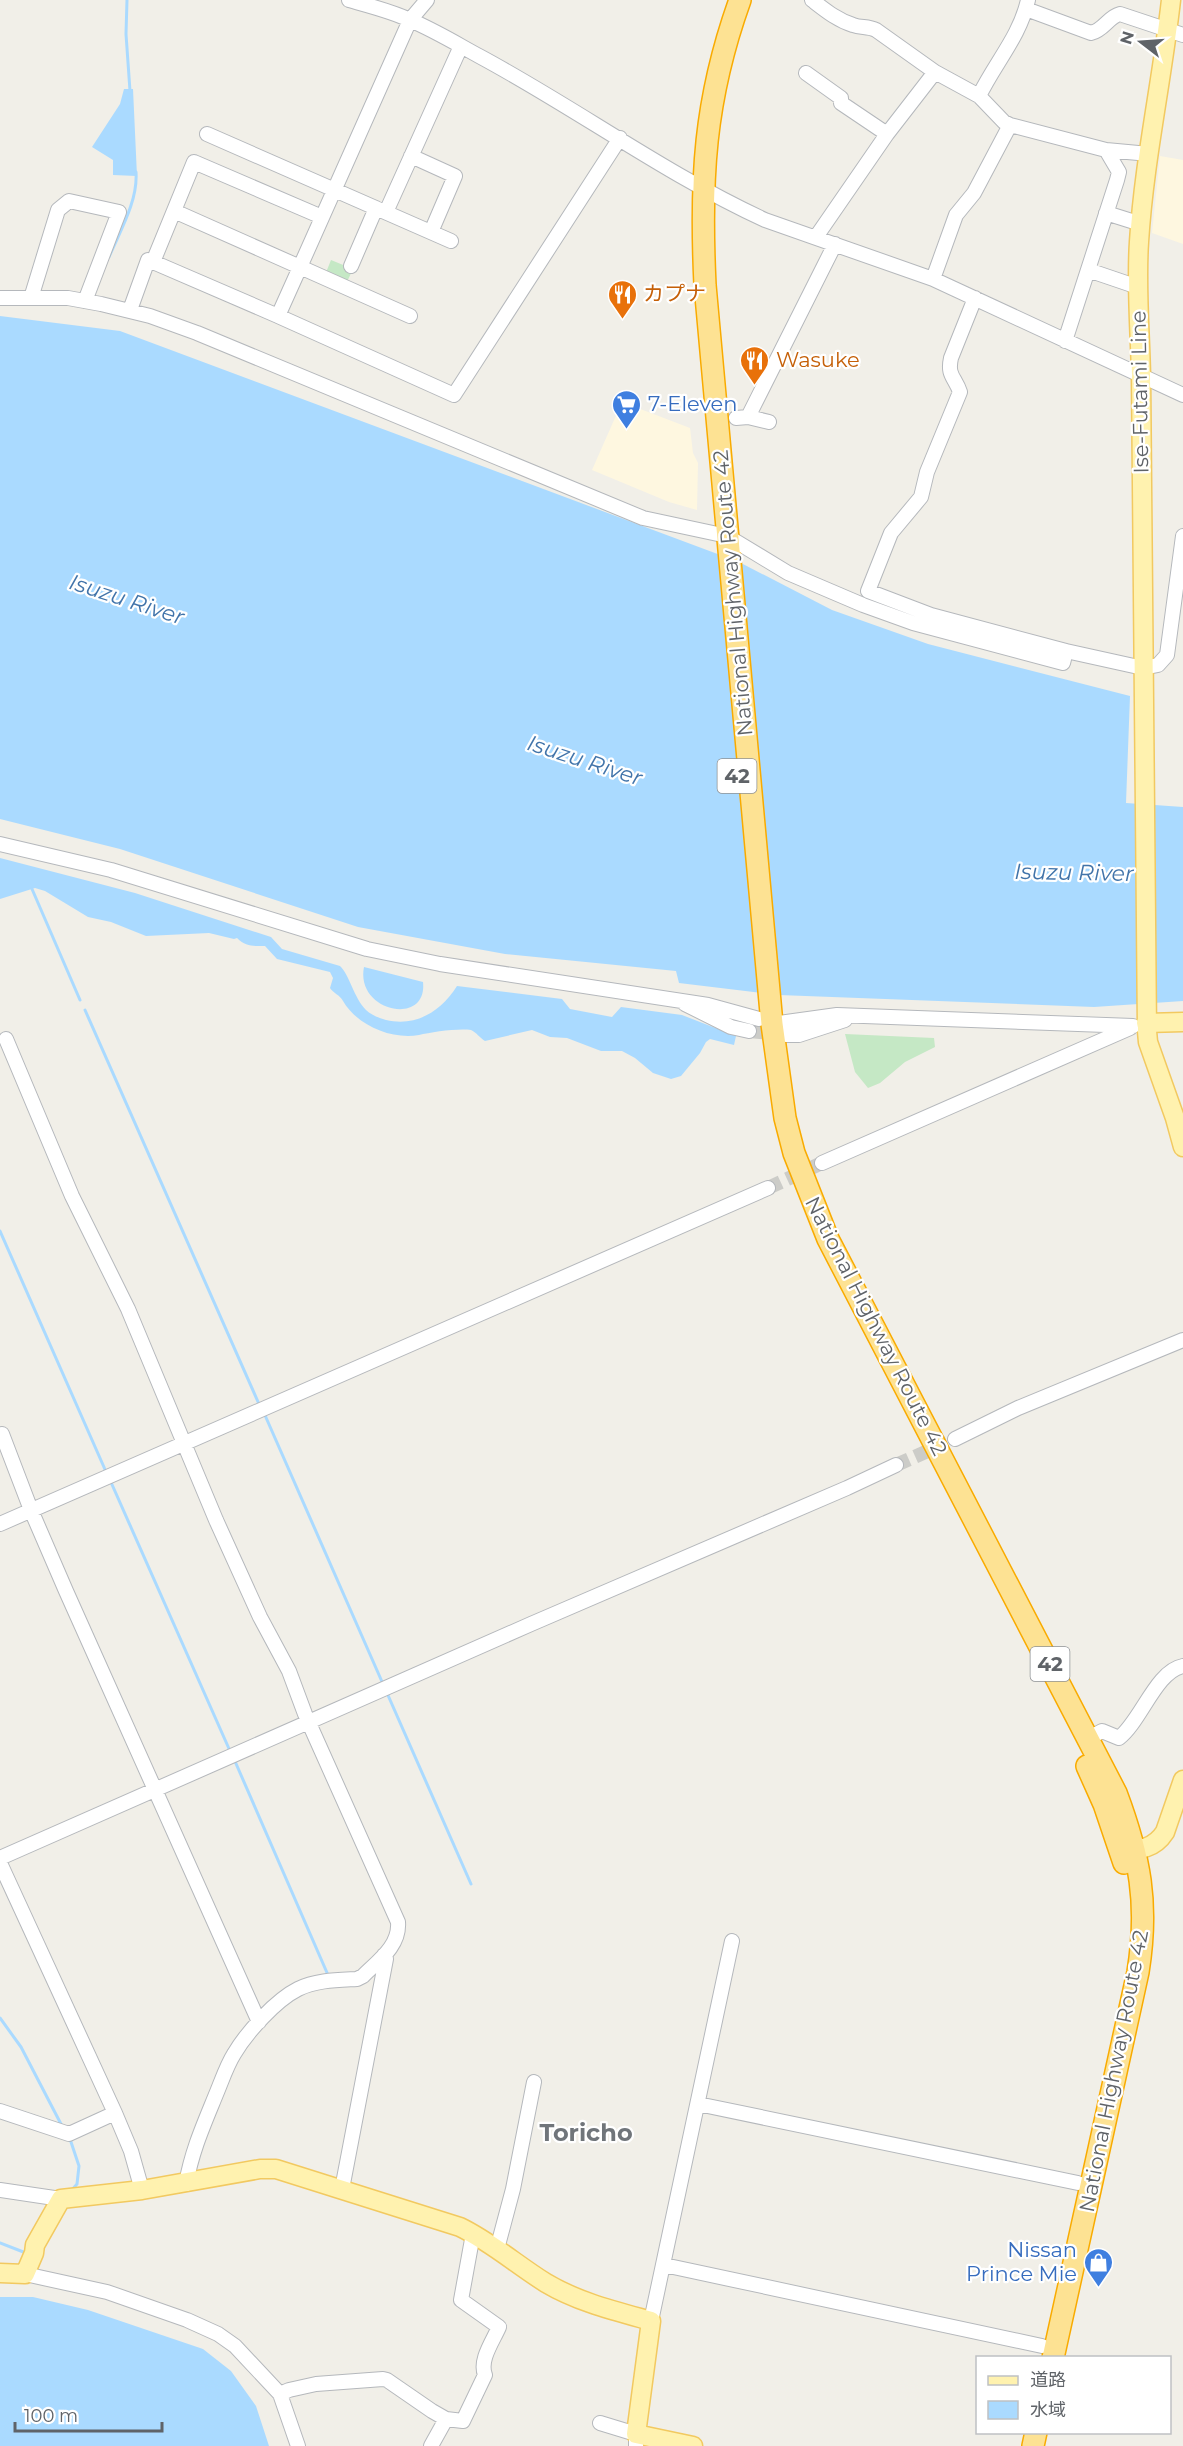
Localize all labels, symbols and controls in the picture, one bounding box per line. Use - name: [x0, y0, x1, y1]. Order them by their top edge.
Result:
- north arrow: [1111, 12, 1171, 72]
- text: N: [1116, 29, 1138, 47]
- restaurant icon: カプナ: [606, 278, 638, 320]
- place label: カプナ: [643, 281, 706, 306]
- street label: Ise-Futami Line: [1126, 310, 1153, 474]
- restaurant icon: Wasuke: [739, 344, 771, 386]
- place label: Wasuke: [776, 347, 860, 372]
- supermarket icon: 7-Eleven: [611, 388, 643, 430]
- place label: 7-Eleven: [648, 391, 737, 416]
- street label: National Highway Route 42: [708, 449, 757, 737]
- water label: Isuzu River: [66, 568, 189, 631]
- water label: Isuzu River: [524, 729, 647, 792]
- road number: 42: [718, 759, 756, 793]
- water label: Isuzu River: [1014, 858, 1135, 887]
- street label: National Highway Route 42: [800, 1192, 953, 1459]
- road number: 42: [1030, 1647, 1070, 1681]
- street label: National Highway Route 42: [1074, 1928, 1153, 2214]
- district label: Toricho: [539, 2118, 633, 2147]
- place label: Nissan Prince Mie: [966, 2237, 1077, 2286]
- shop icon: Nissan Prince Mie: [1082, 2246, 1114, 2288]
- legend: [976, 2356, 1171, 2434]
- text: 道路: [1030, 2369, 1066, 2391]
- scale bar: [15, 2395, 162, 2433]
- text: 水域: [1030, 2399, 1066, 2421]
- text: 100 m: [24, 2405, 78, 2427]

